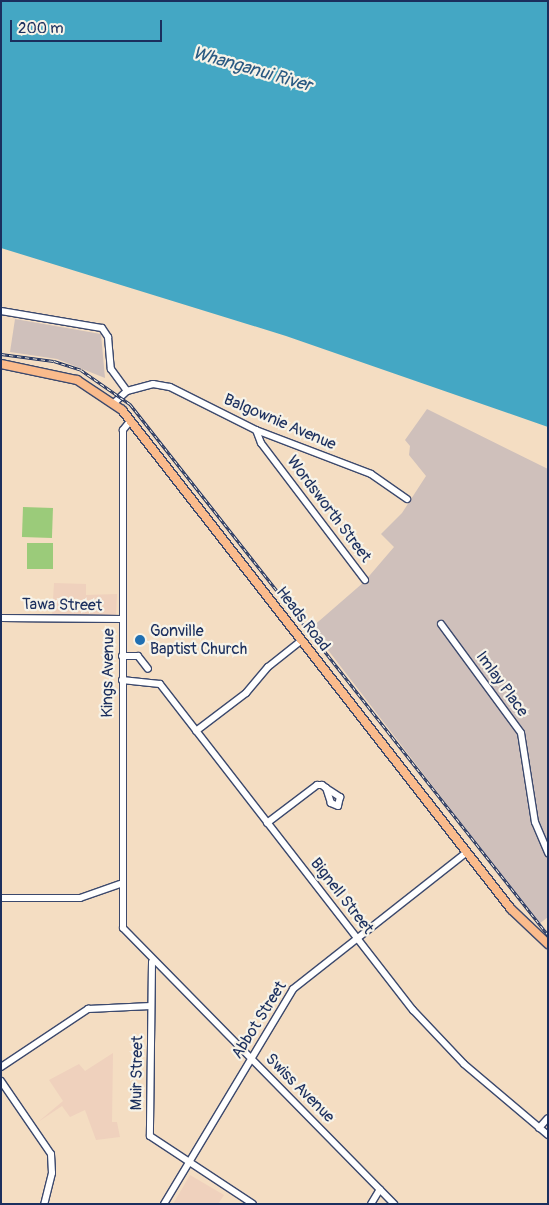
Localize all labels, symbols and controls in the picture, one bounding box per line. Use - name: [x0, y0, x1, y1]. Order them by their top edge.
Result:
- scale bar: [12, 10, 165, 42]
- text: 200 m: [18, 19, 63, 38]
- water label: Whanganui River: [190, 43, 314, 97]
- street label: Balgownie Avenue: [221, 390, 339, 454]
- street label: Wordsworth Street: [283, 452, 375, 566]
- street label: Heads Road: [272, 583, 334, 655]
- street label: Tawa Street: [22, 595, 102, 615]
- place label: Gonville Baptist Church: [150, 621, 247, 659]
- street label: Kings Avenue: [98, 628, 118, 718]
- marker: Gonville Baptist Church: [134, 634, 146, 646]
- street label: Imlay Place: [472, 647, 532, 721]
- street label: Bignell Street: [306, 854, 378, 938]
- street label: Abbot Street: [228, 978, 290, 1062]
- street label: Muir Street: [127, 1035, 147, 1111]
- street label: Swiss Avenue: [261, 1049, 339, 1127]

